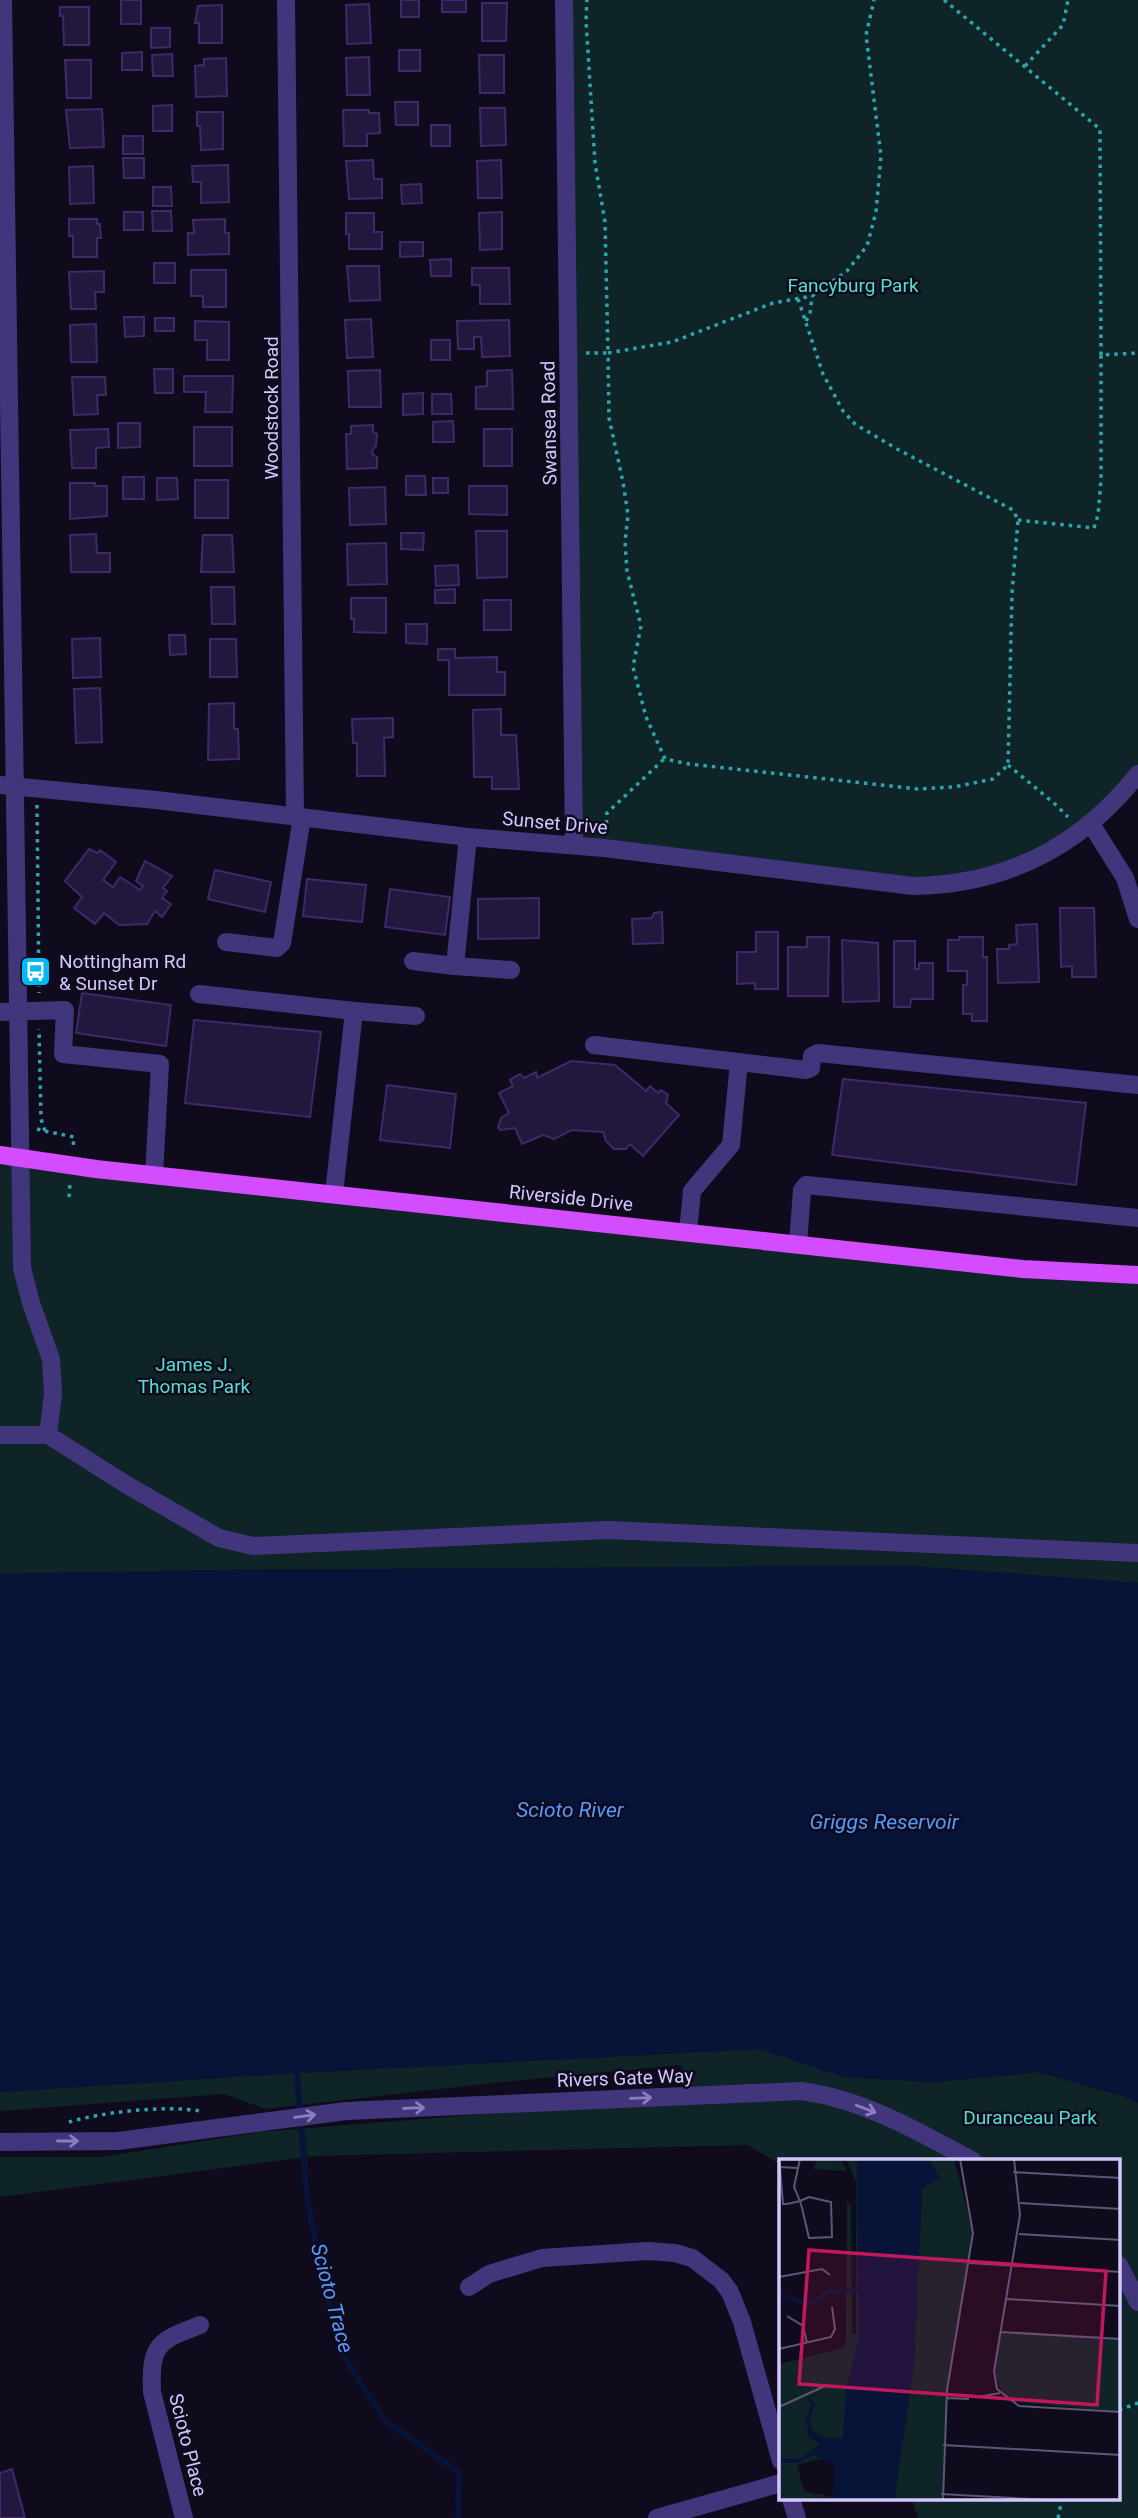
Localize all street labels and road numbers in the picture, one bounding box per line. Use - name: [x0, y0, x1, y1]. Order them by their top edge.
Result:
- street label: Woodstock Road: [260, 336, 283, 480]
- street label: Swansea Road: [536, 360, 562, 486]
- street label: Sunset Drive: [501, 807, 609, 839]
- street label: Riverside Drive: [508, 1180, 634, 1216]
- street label: Rivers Gate Way: [556, 2064, 694, 2092]
- street label: Scioto Place: [164, 2391, 212, 2499]

